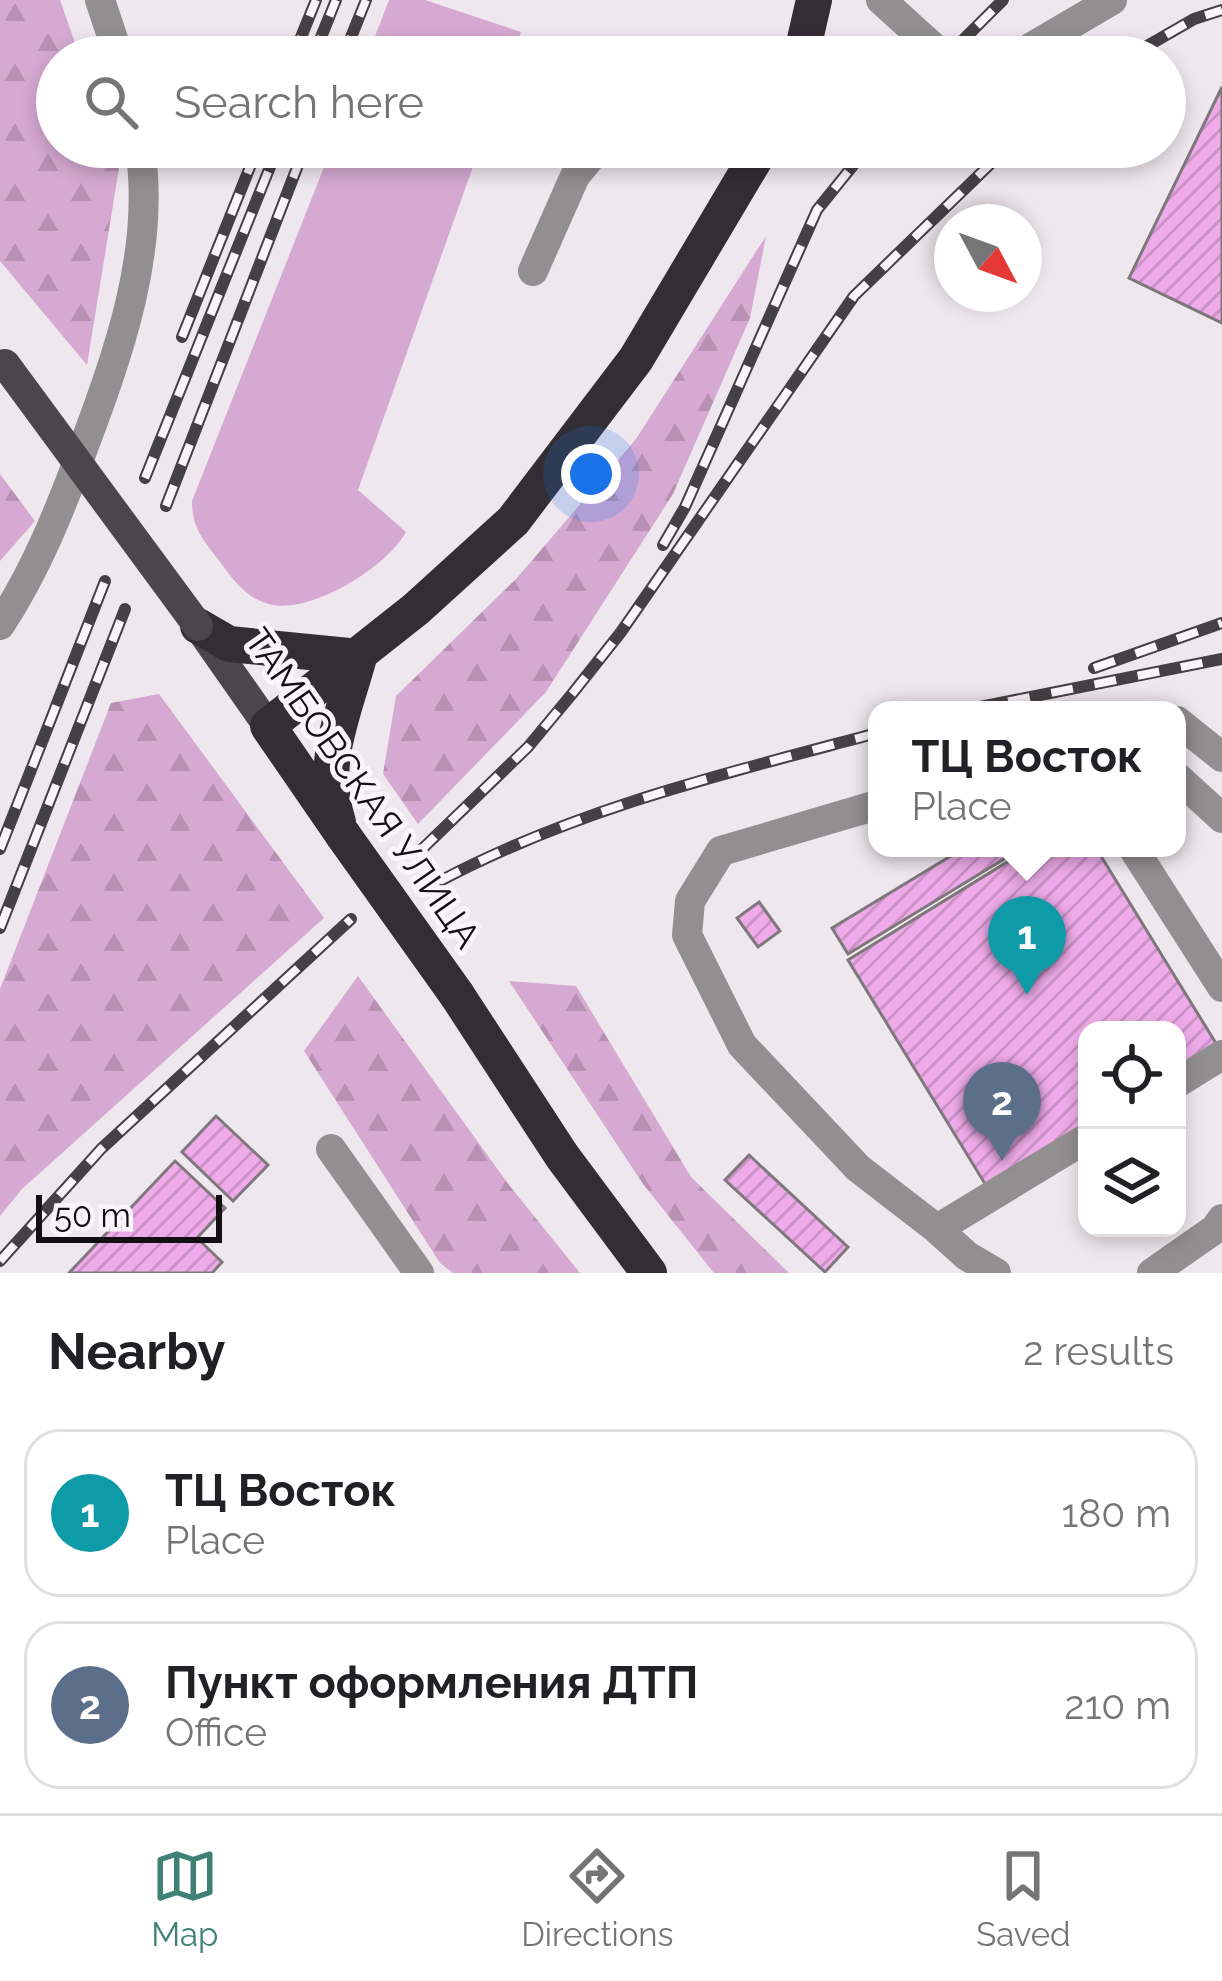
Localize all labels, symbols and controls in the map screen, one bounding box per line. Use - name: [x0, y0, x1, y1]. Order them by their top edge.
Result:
- search box: [36, 36, 1186, 168]
- icon: search: [78, 69, 144, 135]
- text: Search here: [174, 76, 424, 129]
- north arrow: [934, 204, 1042, 312]
- your location: [561, 444, 621, 504]
- street label: ТАМБОВСКАЯ УЛИЦА: [237, 620, 489, 956]
- popup: [868, 701, 1186, 857]
- text: ТЦ Восток: [911, 730, 1143, 783]
- text: Place: [911, 783, 1012, 829]
- pin: 1: [988, 896, 1066, 995]
- map controls: [1078, 1021, 1186, 1237]
- button: locate: [1078, 1021, 1186, 1129]
- pin: 2: [963, 1062, 1041, 1161]
- button: layers: [1078, 1129, 1186, 1237]
- scale bar: [36, 1189, 222, 1242]
- text: 50 m: [54, 1196, 131, 1235]
- text: Nearby: [48, 1321, 225, 1381]
- text: 2 results: [1023, 1328, 1174, 1374]
- text: ТЦ Восток: [165, 1464, 396, 1517]
- text: 1: [80, 1490, 100, 1536]
- text: 180 m: [1062, 1490, 1171, 1536]
- text: Place: [165, 1517, 265, 1563]
- text: Пункт оформления ДТП: [165, 1656, 698, 1709]
- text: 2: [79, 1682, 101, 1728]
- text: 210 m: [1064, 1682, 1171, 1728]
- text: Office: [165, 1709, 267, 1755]
- tab: Map: [151, 1843, 218, 1954]
- tab: Directions: [521, 1843, 674, 1954]
- tab: Saved: [976, 1843, 1071, 1954]

